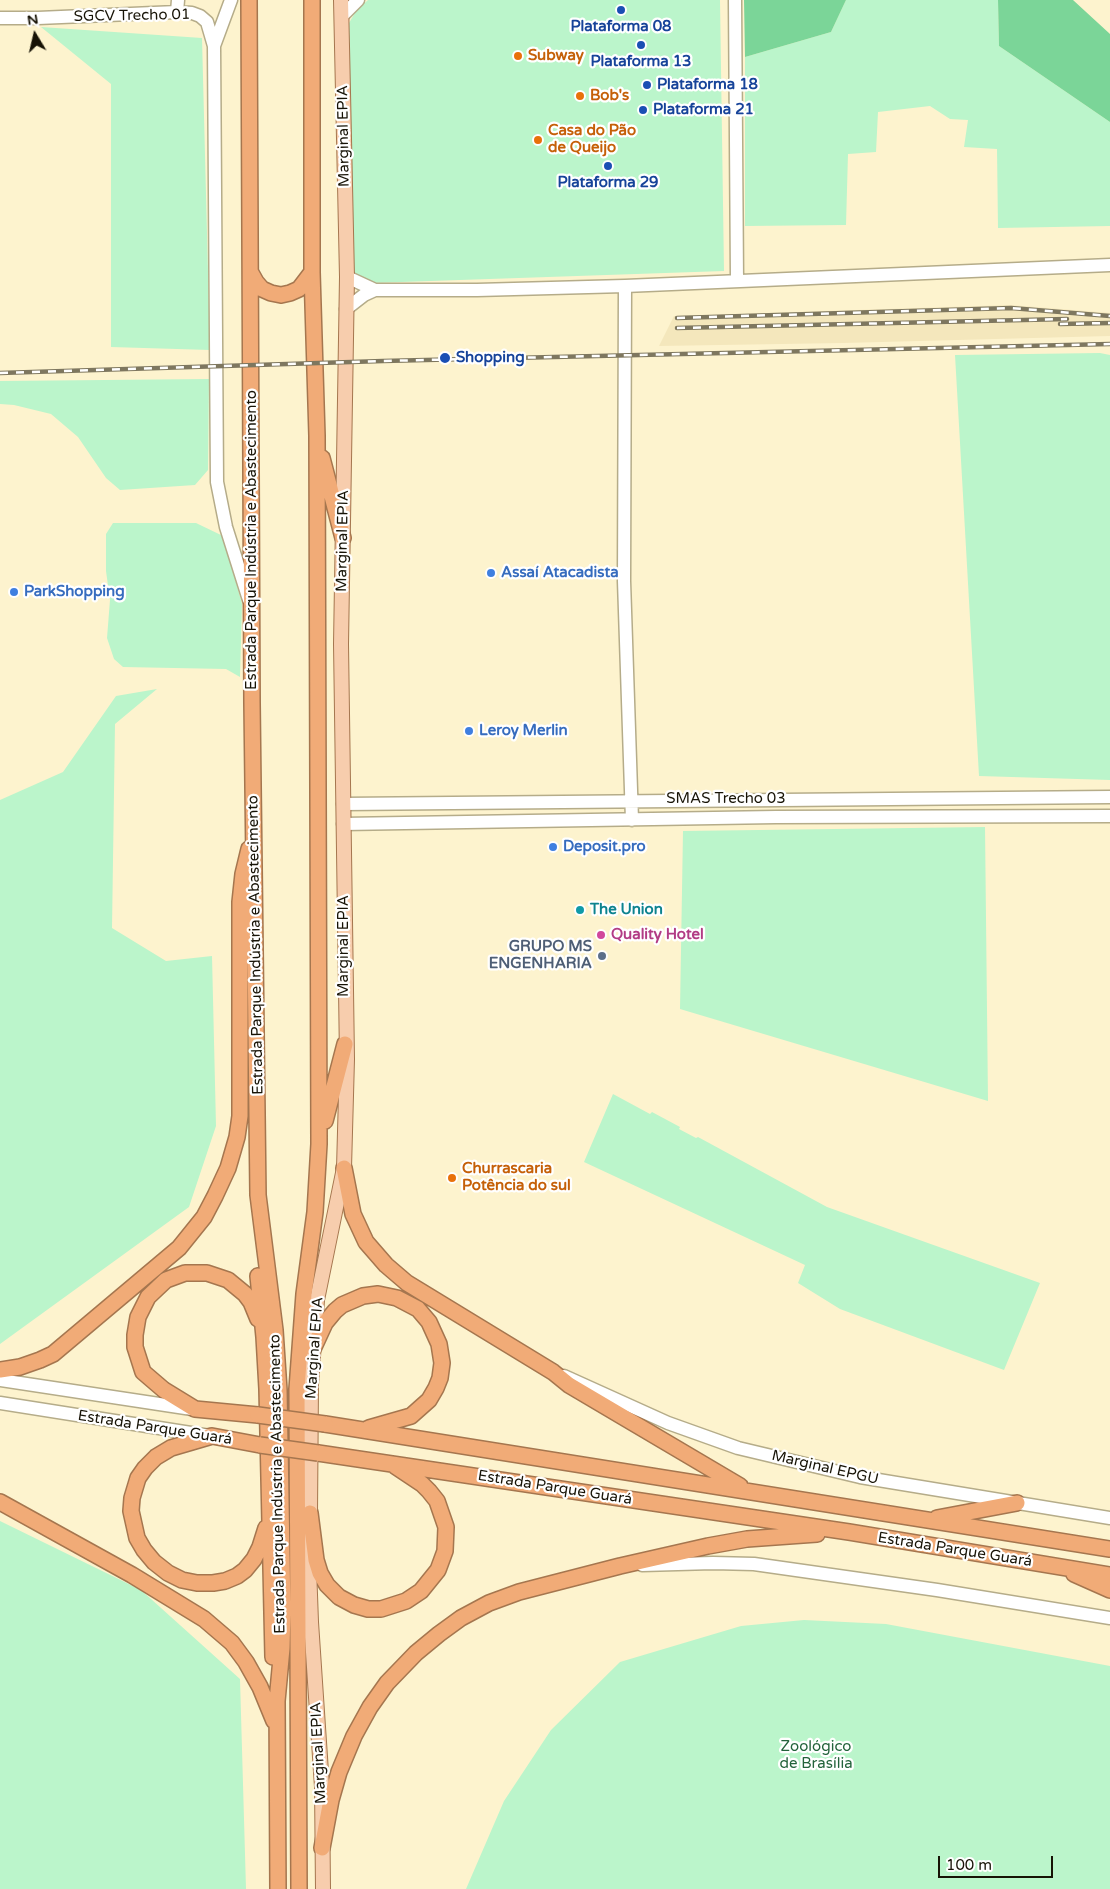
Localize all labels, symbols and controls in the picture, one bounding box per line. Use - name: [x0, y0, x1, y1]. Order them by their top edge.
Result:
- marker: Plataforma 08: [615, 4, 627, 16]
- street label: SGCV Trecho 01: [74, 6, 190, 26]
- north arrow: [10, 10, 60, 60]
- text: N: [26, 10, 39, 29]
- place label: Plataforma 08: [570, 18, 672, 36]
- marker: Plataforma 13: [635, 39, 647, 51]
- place label: Subway: [528, 47, 584, 65]
- marker: Subway: [512, 50, 524, 62]
- place label: Plataforma 13: [590, 53, 692, 71]
- place label: Plataforma 18: [657, 76, 758, 94]
- marker: Plataforma 18: [641, 79, 653, 91]
- street label: Marginal EPIA: [334, 85, 354, 187]
- place label: Bob's: [590, 87, 629, 105]
- marker: Bob's: [574, 90, 586, 102]
- place label: Plataforma 21: [653, 101, 754, 119]
- marker: Plataforma 21: [637, 104, 649, 116]
- place label: Casa do Pão de Queijo: [548, 122, 636, 157]
- marker: Casa do Pão de Queijo: [532, 134, 544, 146]
- marker: Plataforma 29: [602, 160, 614, 172]
- place label: Plataforma 29: [557, 174, 659, 192]
- place label: Shopping: [456, 349, 525, 367]
- marker: Shopping: [438, 351, 452, 365]
- street label: Estrada Parque Indústria e Abastecimento: [243, 390, 261, 690]
- street label: Marginal EPIA: [333, 490, 353, 592]
- place label: Assaí Atacadista: [501, 564, 619, 582]
- marker: Assaí Atacadista: [485, 567, 497, 579]
- place label: ParkShopping: [24, 583, 125, 601]
- marker: ParkShopping: [8, 586, 20, 598]
- place label: Leroy Merlin: [479, 722, 568, 740]
- marker: Leroy Merlin: [463, 725, 475, 737]
- street label: SMAS Trecho 03: [666, 790, 786, 808]
- street label: Estrada Parque Indústria e Abastecimento: [244, 795, 268, 1095]
- place label: Deposit.pro: [563, 838, 646, 856]
- marker: Deposit.pro: [547, 841, 559, 853]
- street label: Marginal EPIA: [335, 895, 353, 997]
- place label: The Union: [590, 901, 663, 919]
- marker: The Union: [574, 904, 586, 916]
- place label: Quality Hotel: [611, 926, 704, 944]
- marker: Quality Hotel: [595, 929, 607, 941]
- place label: GRUPO MS ENGENHARIA: [489, 938, 592, 973]
- marker: GRUPO MS ENGENHARIA: [596, 950, 608, 962]
- place label: Churrascaria Potência do sul: [462, 1160, 571, 1195]
- marker: Churrascaria Potência do sul: [446, 1172, 458, 1184]
- street label: Marginal EPIA: [302, 1297, 328, 1399]
- street label: Estrada Parque Indústria e Abastecimento: [266, 1334, 290, 1634]
- street label: Estrada Parque Guará: [77, 1407, 233, 1449]
- street label: Marginal EPGU: [770, 1447, 880, 1489]
- street label: Estrada Parque Guará: [477, 1467, 633, 1509]
- street label: Estrada Parque Guará: [877, 1529, 1033, 1571]
- street label: Marginal EPIA: [307, 1702, 331, 1804]
- park label: Zoológico de Brasília: [779, 1738, 853, 1773]
- scale bar: [940, 1846, 1055, 1878]
- text: 100 m: [946, 1856, 992, 1874]

